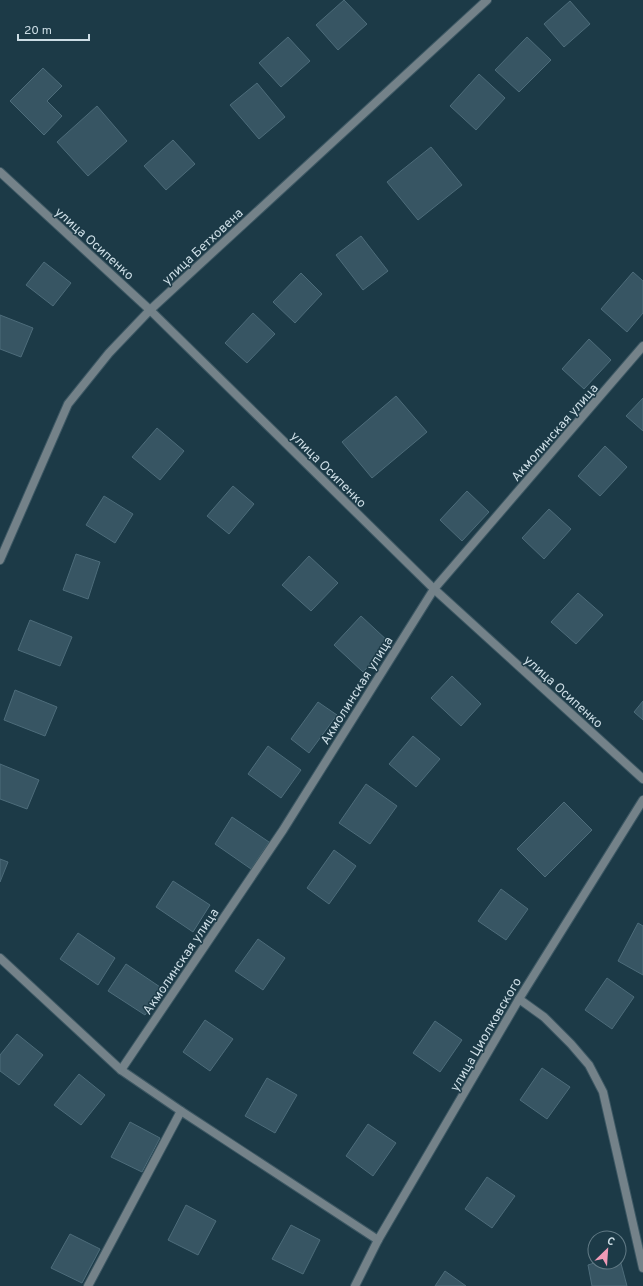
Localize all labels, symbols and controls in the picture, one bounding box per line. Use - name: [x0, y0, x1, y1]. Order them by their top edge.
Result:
- scale bar: [18, 16, 89, 42]
- text: 20 m: [24, 23, 52, 39]
- street label: улица Осипенко: [51, 205, 137, 284]
- street label: улица Бетховена: [159, 206, 247, 289]
- street label: Акмолинская улица: [509, 381, 602, 486]
- street label: улица Осипенко: [286, 429, 369, 512]
- street label: Акмолинская улица: [318, 634, 397, 748]
- street label: улица Осипенко: [520, 653, 606, 732]
- street label: Акмолинская улица: [140, 906, 223, 1018]
- street label: улица Циолковского: [448, 975, 526, 1095]
- north arrow: [587, 1230, 627, 1270]
- text: С: [605, 1234, 617, 1250]

